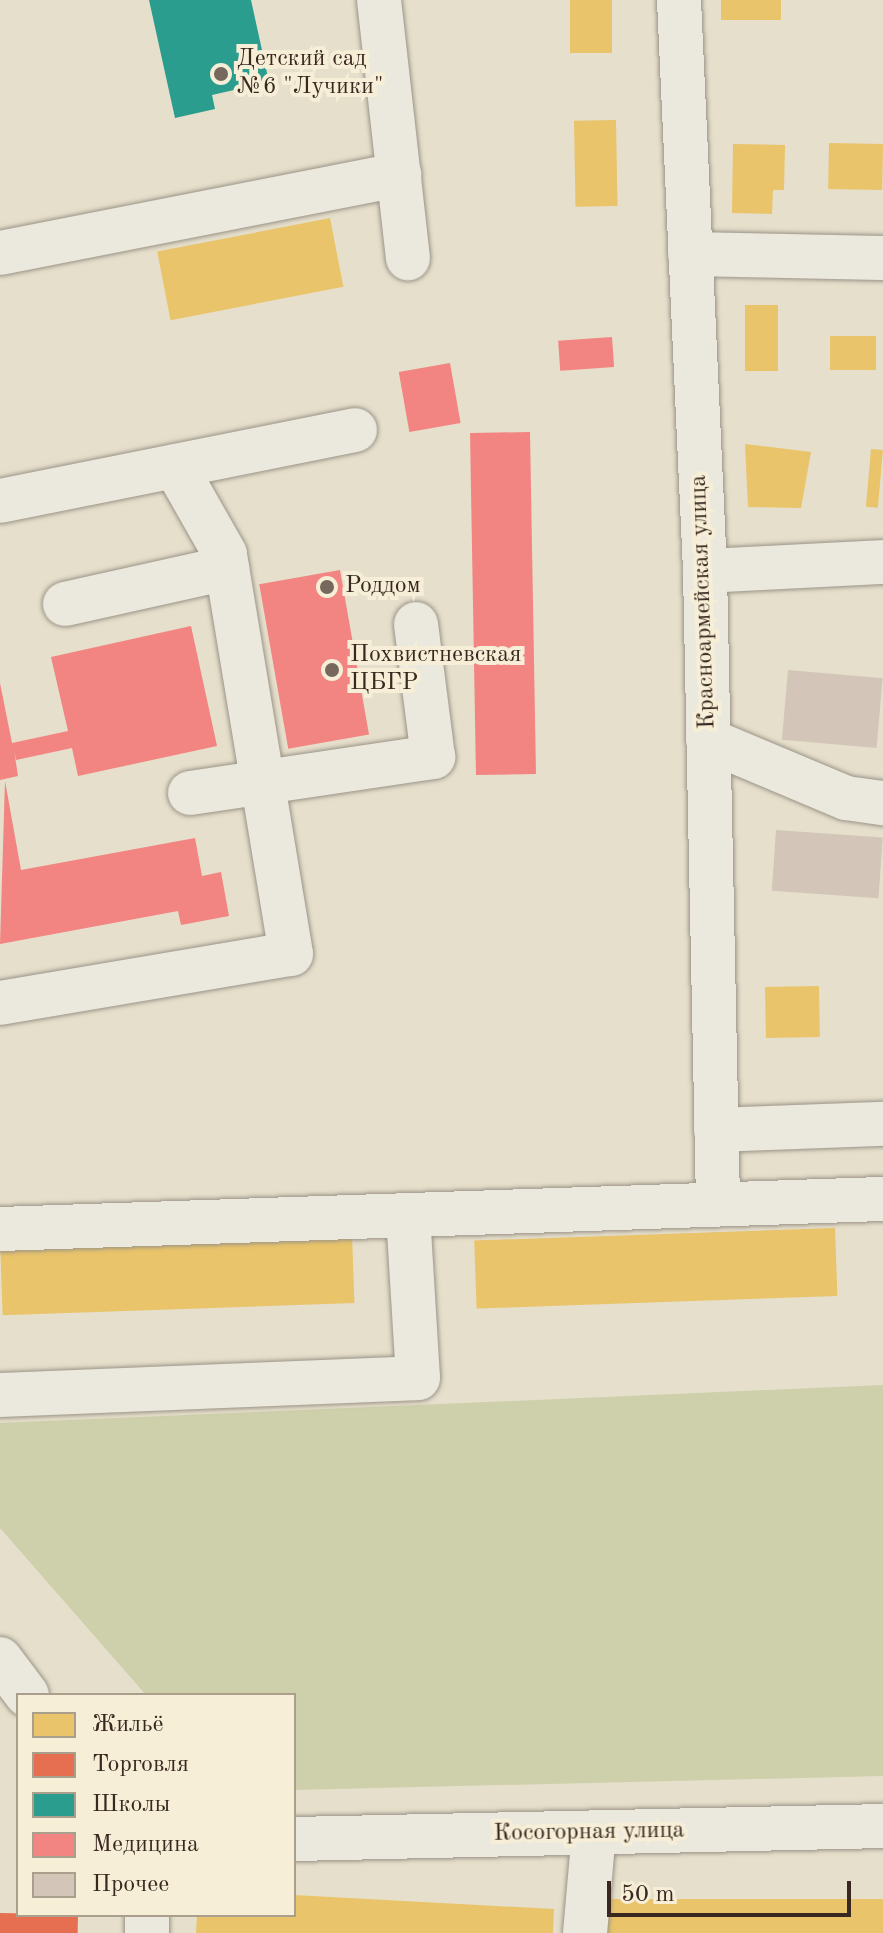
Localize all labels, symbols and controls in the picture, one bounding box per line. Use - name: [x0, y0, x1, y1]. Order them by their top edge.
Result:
- place label: Детский сад №6 "Лучики": [237, 46, 383, 102]
- marker: Детский сад №6 "Лучики": [212, 65, 230, 83]
- street label: Красноармейская улица: [685, 474, 723, 730]
- place label: Роддом: [345, 573, 420, 601]
- marker: Роддом: [316, 576, 338, 598]
- place label: Похвистневская ЦБГР: [350, 642, 522, 698]
- marker: Похвистневская ЦБГР: [321, 659, 343, 681]
- legend: [16, 1693, 296, 1917]
- text: Жильё: [92, 1713, 163, 1737]
- text: Торговля: [92, 1753, 189, 1777]
- text: Школы: [92, 1793, 170, 1817]
- street label: Косогорная улица: [493, 1817, 685, 1849]
- text: Медицина: [92, 1833, 199, 1857]
- scale bar: [611, 1865, 855, 1915]
- text: Прочее: [92, 1873, 169, 1897]
- text: 50 m: [621, 1883, 675, 1907]

